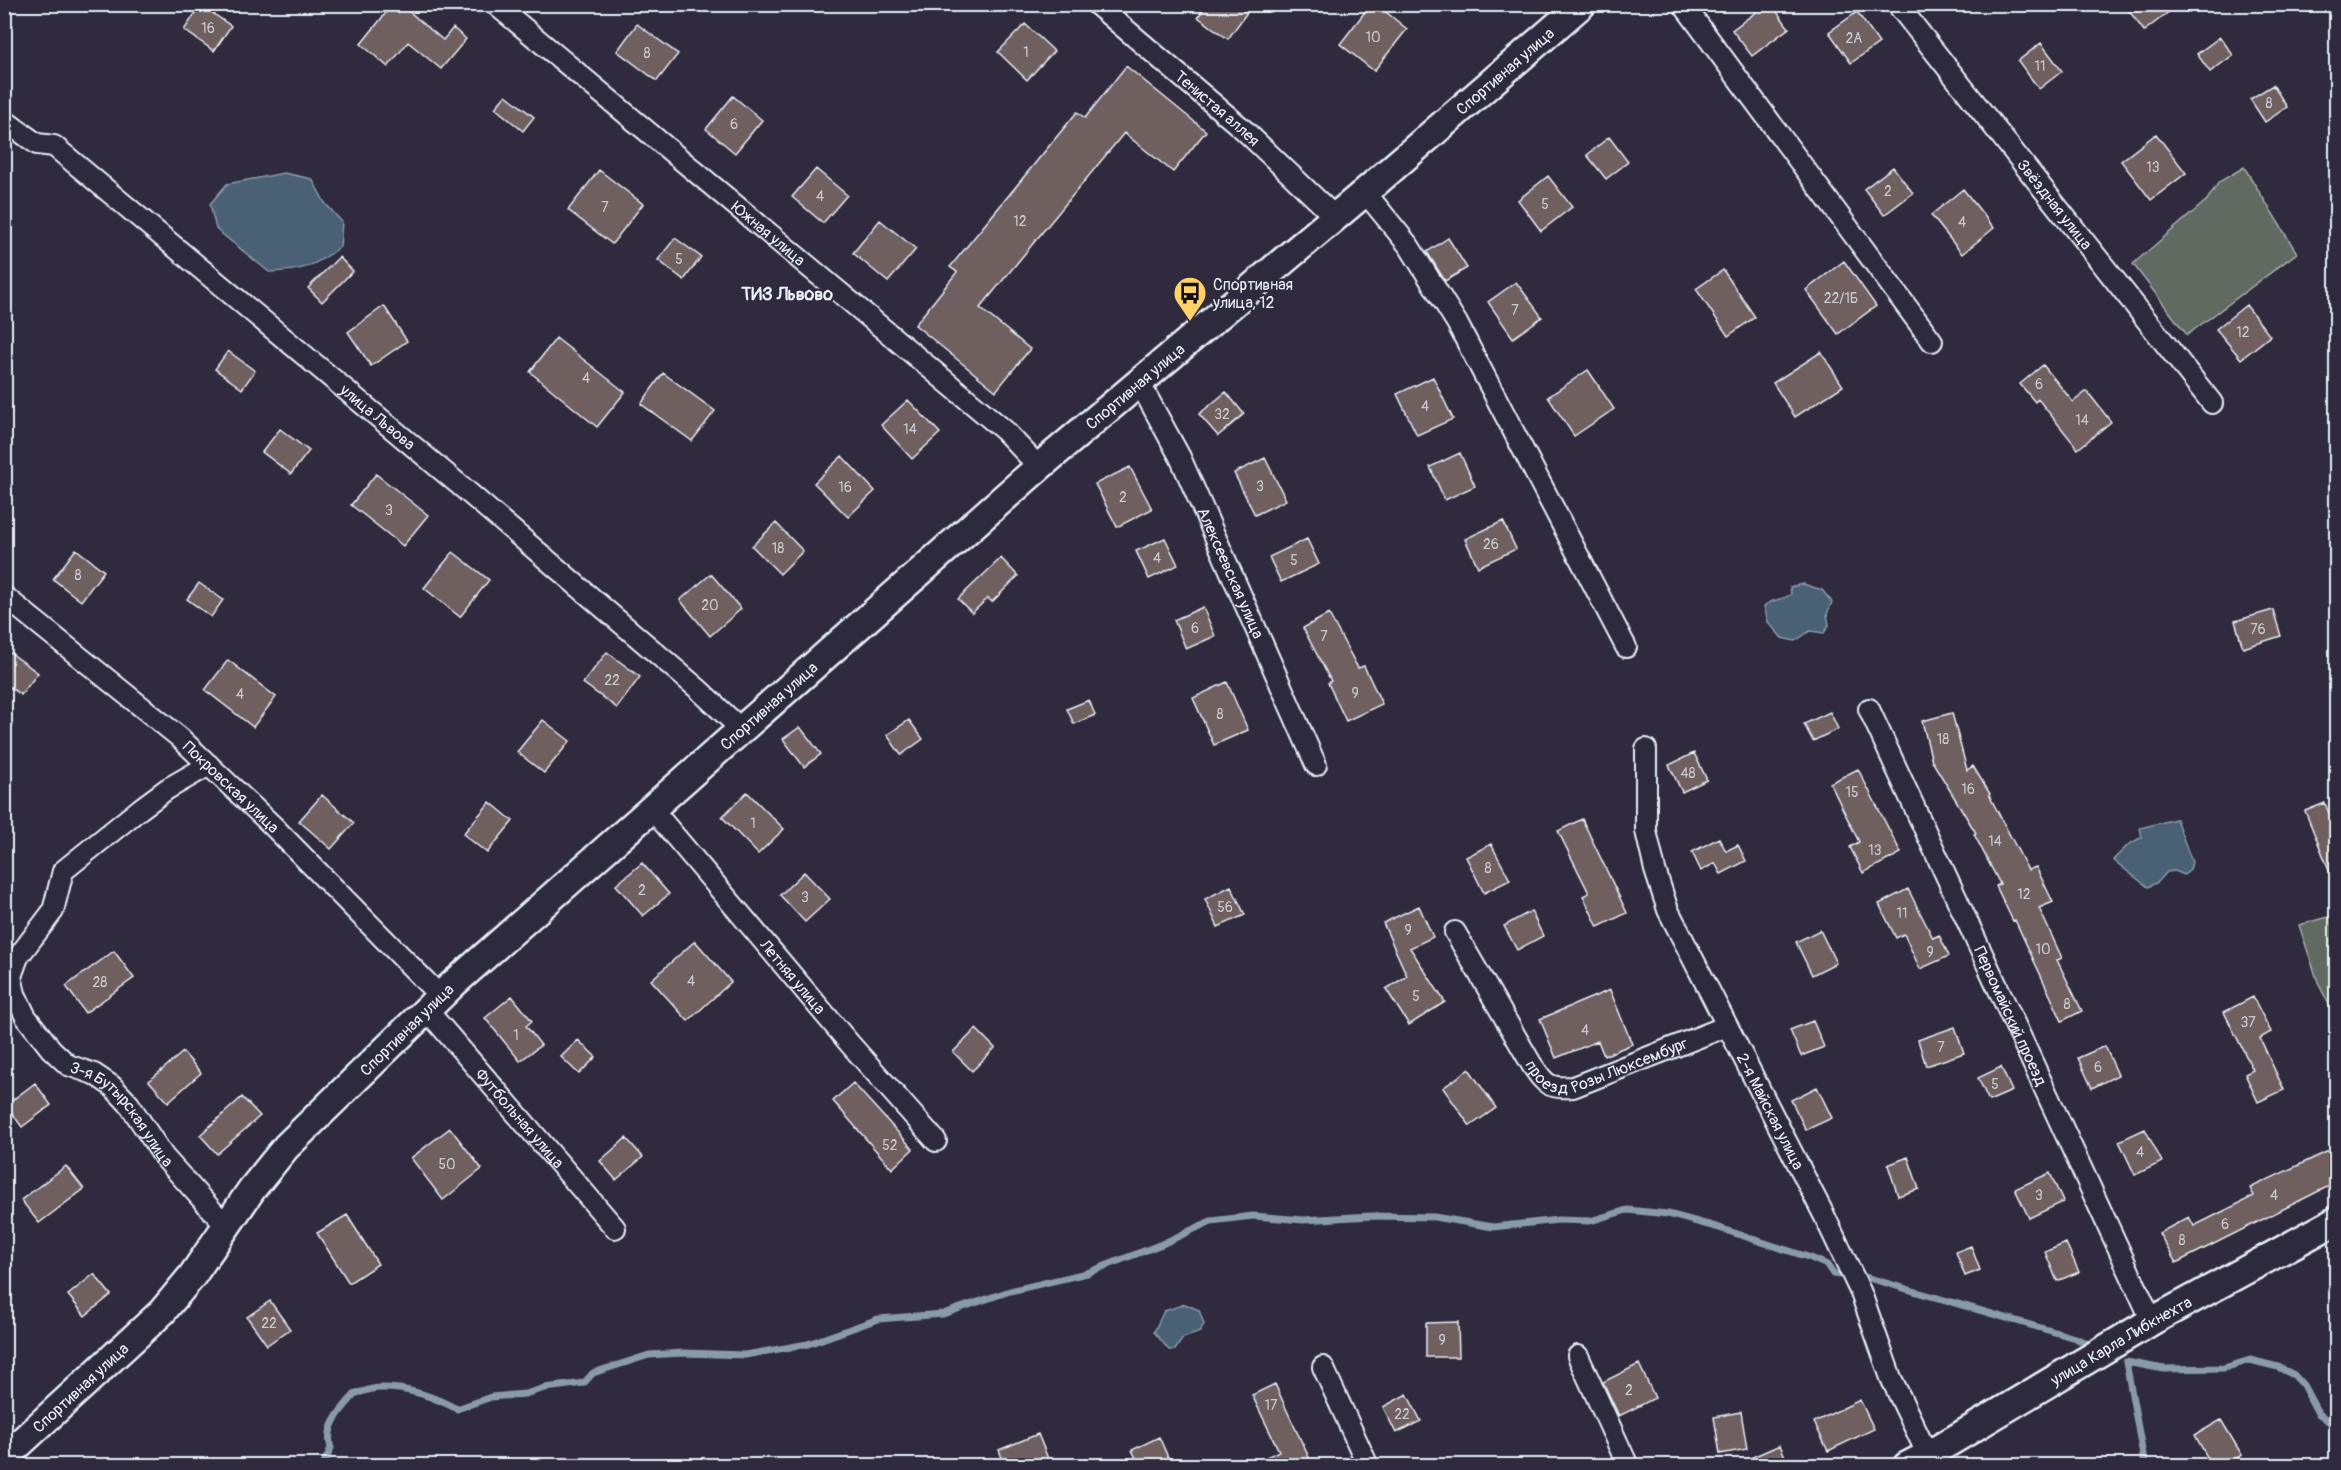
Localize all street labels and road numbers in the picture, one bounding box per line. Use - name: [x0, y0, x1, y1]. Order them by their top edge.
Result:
- street label: Спортивная улица: [1452, 24, 1559, 120]
- street label: Тенистая аллея: [1170, 67, 1264, 151]
- street label: Звёздная улица: [2012, 155, 2096, 254]
- street label: Южная улица: [727, 197, 809, 271]
- street label: Спортивная улица: [1082, 339, 1189, 434]
- street label: улица Львова: [335, 380, 419, 455]
- street label: Алексеевская улица: [1192, 504, 1268, 642]
- street label: Спортивная улица: [716, 658, 822, 755]
- street label: Покровская улица: [178, 737, 283, 838]
- street label: Летняя улица: [754, 935, 830, 1019]
- street label: Первомайский проезд: [1969, 943, 2051, 1089]
- street label: Спортивная улица: [356, 980, 458, 1080]
- street label: проезд Розы Люксембург: [1520, 1033, 1691, 1098]
- street label: 2-я Майская улица: [1732, 1050, 1808, 1173]
- street label: 3-я Бутырская улица: [67, 1057, 177, 1171]
- street label: Футбольная улица: [471, 1065, 568, 1173]
- street label: улица Карла Либкнехта: [2046, 1292, 2195, 1391]
- street label: Спортивная улица: [29, 1339, 133, 1437]

